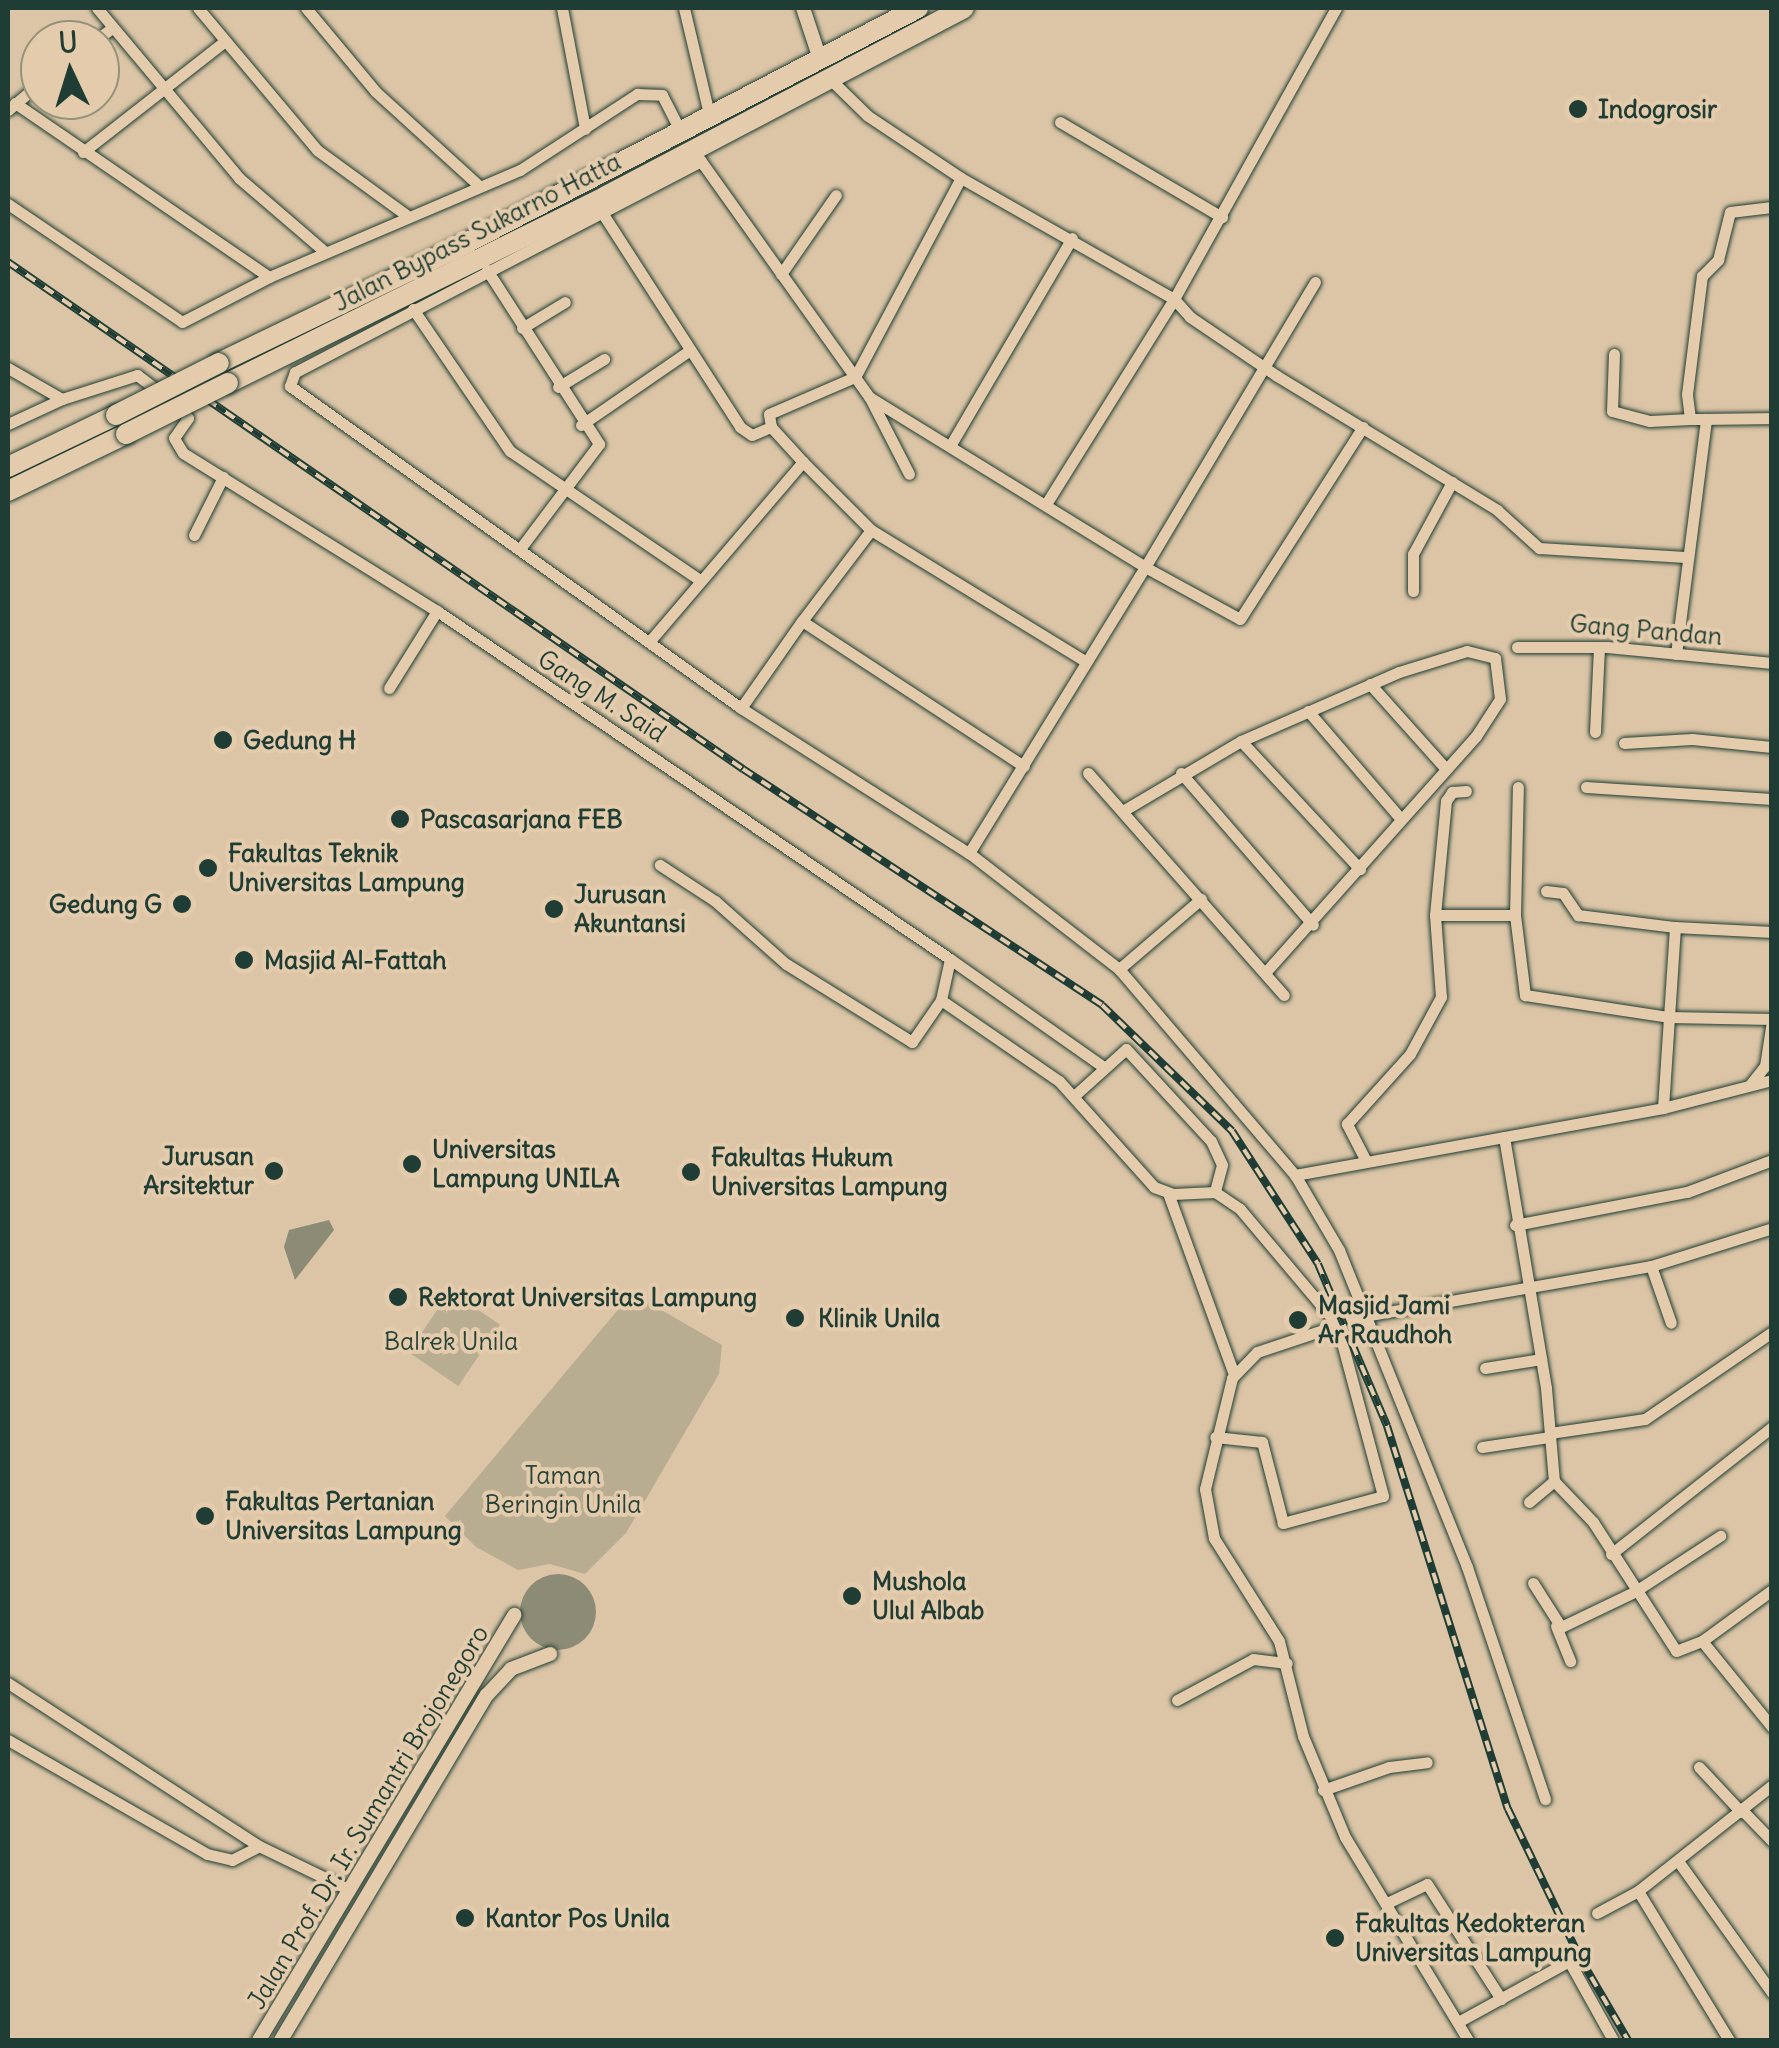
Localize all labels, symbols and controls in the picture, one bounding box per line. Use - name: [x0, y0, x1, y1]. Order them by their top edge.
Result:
- north arrow: [20, 20, 120, 120]
- text: U: [57, 23, 79, 61]
- place label: Indogrosir: [1598, 94, 1717, 124]
- marker: Indogrosir: [1567, 98, 1589, 120]
- street label: Jalan Bypass Sukarno Hatta: [328, 146, 626, 318]
- street label: Gang Pandan: [1568, 608, 1724, 652]
- street label: Gang M. Said: [532, 643, 672, 749]
- place label: Gedung H: [243, 725, 356, 755]
- marker: Gedung H: [212, 729, 234, 751]
- place label: Pascasarjana FEB: [420, 804, 622, 834]
- marker: Pascasarjana FEB: [389, 808, 411, 830]
- place label: Fakultas Teknik Universitas Lampung: [228, 839, 465, 898]
- marker: Fakultas Teknik Universitas Lampung: [197, 857, 219, 879]
- place label: Jurusan Akuntansi: [574, 880, 686, 939]
- place label: Gedung G: [49, 889, 162, 919]
- marker: Gedung G: [171, 893, 193, 915]
- marker: Jurusan Akuntansi: [543, 898, 565, 920]
- place label: Masjid Al-Fattah: [264, 945, 447, 975]
- marker: Masjid Al-Fattah: [233, 949, 255, 971]
- place label: Universitas Lampung UNILA: [432, 1135, 620, 1194]
- place label: Jurusan Arsitektur: [143, 1142, 254, 1201]
- place label: Fakultas Hukum Universitas Lampung: [711, 1143, 948, 1202]
- marker: Universitas Lampung UNILA: [401, 1153, 423, 1175]
- marker: Jurusan Arsitektur: [263, 1160, 285, 1182]
- marker: Fakultas Hukum Universitas Lampung: [680, 1161, 702, 1183]
- place label: Rektorat Universitas Lampung: [418, 1282, 757, 1312]
- marker: Rektorat Universitas Lampung: [387, 1286, 409, 1308]
- place label: Masjid Jami Ar Raudhoh: [1318, 1291, 1452, 1350]
- place label: Klinik Unila: [818, 1303, 940, 1333]
- marker: Klinik Unila: [782, 1305, 808, 1331]
- marker: Masjid Jami Ar Raudhoh: [1287, 1309, 1309, 1331]
- park label: Balrek Unila: [384, 1326, 518, 1356]
- park label: Taman Beringin Unila: [485, 1461, 641, 1520]
- place label: Fakultas Pertanian Universitas Lampung: [225, 1487, 462, 1546]
- marker: Fakultas Pertanian Universitas Lampung: [194, 1505, 216, 1527]
- place label: Mushola Ulul Albab: [872, 1567, 984, 1626]
- marker: Mushola Ulul Albab: [841, 1585, 863, 1607]
- street label: Jalan Prof. Dr. Ir. Sumantri Brojonegoro: [241, 1620, 495, 2014]
- place label: Kantor Pos Unila: [485, 1903, 670, 1933]
- marker: Kantor Pos Unila: [454, 1907, 476, 1929]
- place label: Fakultas Kedokteran Universitas Lampung: [1355, 1909, 1592, 1968]
- marker: Fakultas Kedokteran Universitas Lampung: [1324, 1927, 1346, 1949]

